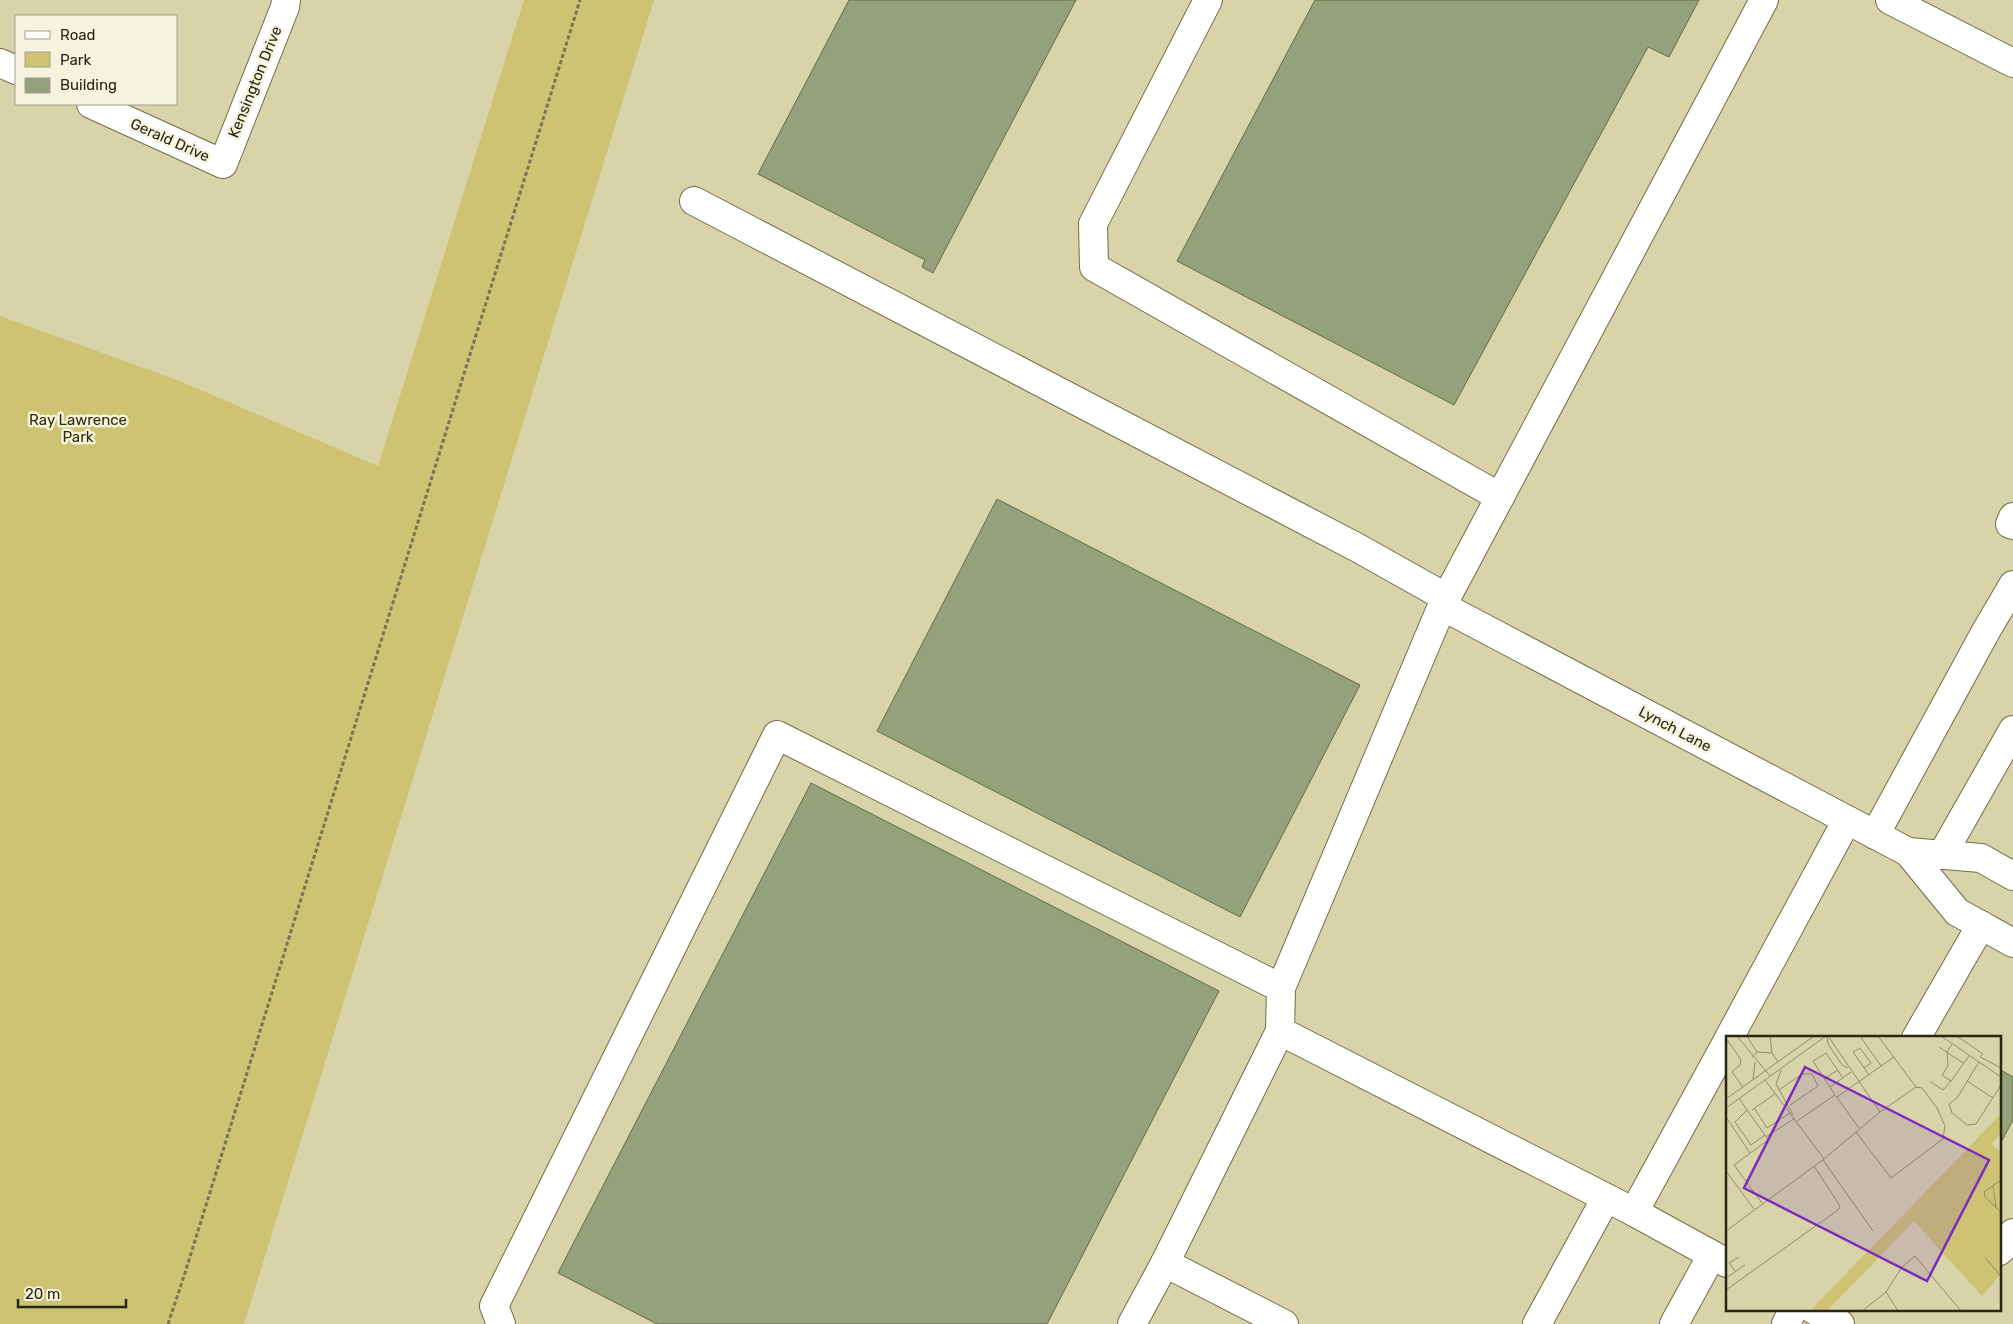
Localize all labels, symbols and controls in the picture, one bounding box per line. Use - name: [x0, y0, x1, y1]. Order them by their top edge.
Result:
- legend: [15, 15, 178, 105]
- street label: Kensington Drive: [224, 24, 286, 140]
- text: Road: [60, 26, 96, 44]
- text: Park: [60, 51, 91, 69]
- text: Building: [60, 76, 117, 94]
- street label: Gerald Drive: [128, 115, 212, 165]
- park label: Ray Lawrence Park: [29, 411, 127, 446]
- street label: Lynch Lane: [1636, 702, 1714, 756]
- inset map: [1726, 1036, 2000, 1312]
- scale bar: [18, 1276, 125, 1308]
- text: 20 m: [25, 1285, 60, 1303]

